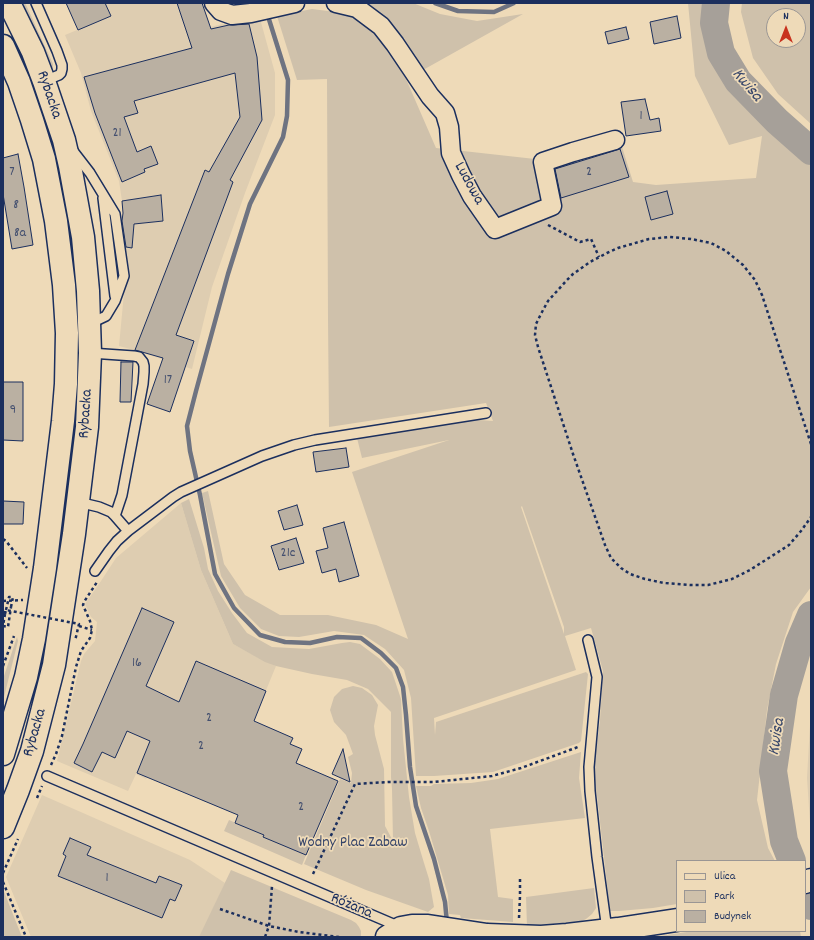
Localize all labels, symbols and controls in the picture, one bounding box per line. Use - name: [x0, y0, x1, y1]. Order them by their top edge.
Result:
- north arrow: [766, 8, 806, 48]
- text: N: [783, 9, 789, 25]
- water label: Kwisa: [726, 65, 766, 107]
- street label: Rybacka: [31, 69, 65, 121]
- house number: 1: [639, 109, 643, 125]
- house number: 21: [112, 126, 122, 142]
- street label: Ludowa: [448, 159, 488, 209]
- house number: 7: [9, 165, 15, 181]
- house number: 2: [586, 165, 592, 181]
- house number: 8: [13, 198, 19, 214]
- house number: 8a: [14, 226, 26, 242]
- house number: 17: [164, 373, 172, 389]
- street label: Rybacka: [76, 389, 98, 439]
- house number: 9: [10, 403, 16, 419]
- house number: 21c: [281, 546, 295, 562]
- house number: 16: [132, 656, 142, 672]
- street label: Rybacka: [20, 707, 52, 759]
- house number: 2: [206, 711, 212, 727]
- water label: Kwisa: [765, 717, 791, 757]
- house number: 2: [198, 739, 204, 755]
- house number: 2: [298, 800, 304, 816]
- park label: Wodny Plac Zabaw: [298, 834, 408, 854]
- legend: [676, 860, 806, 932]
- text: Ulica: [714, 868, 735, 885]
- house number: 1: [105, 871, 109, 887]
- text: Park: [714, 888, 734, 905]
- street label: Różana: [327, 890, 375, 924]
- text: Budynek: [714, 908, 751, 925]

